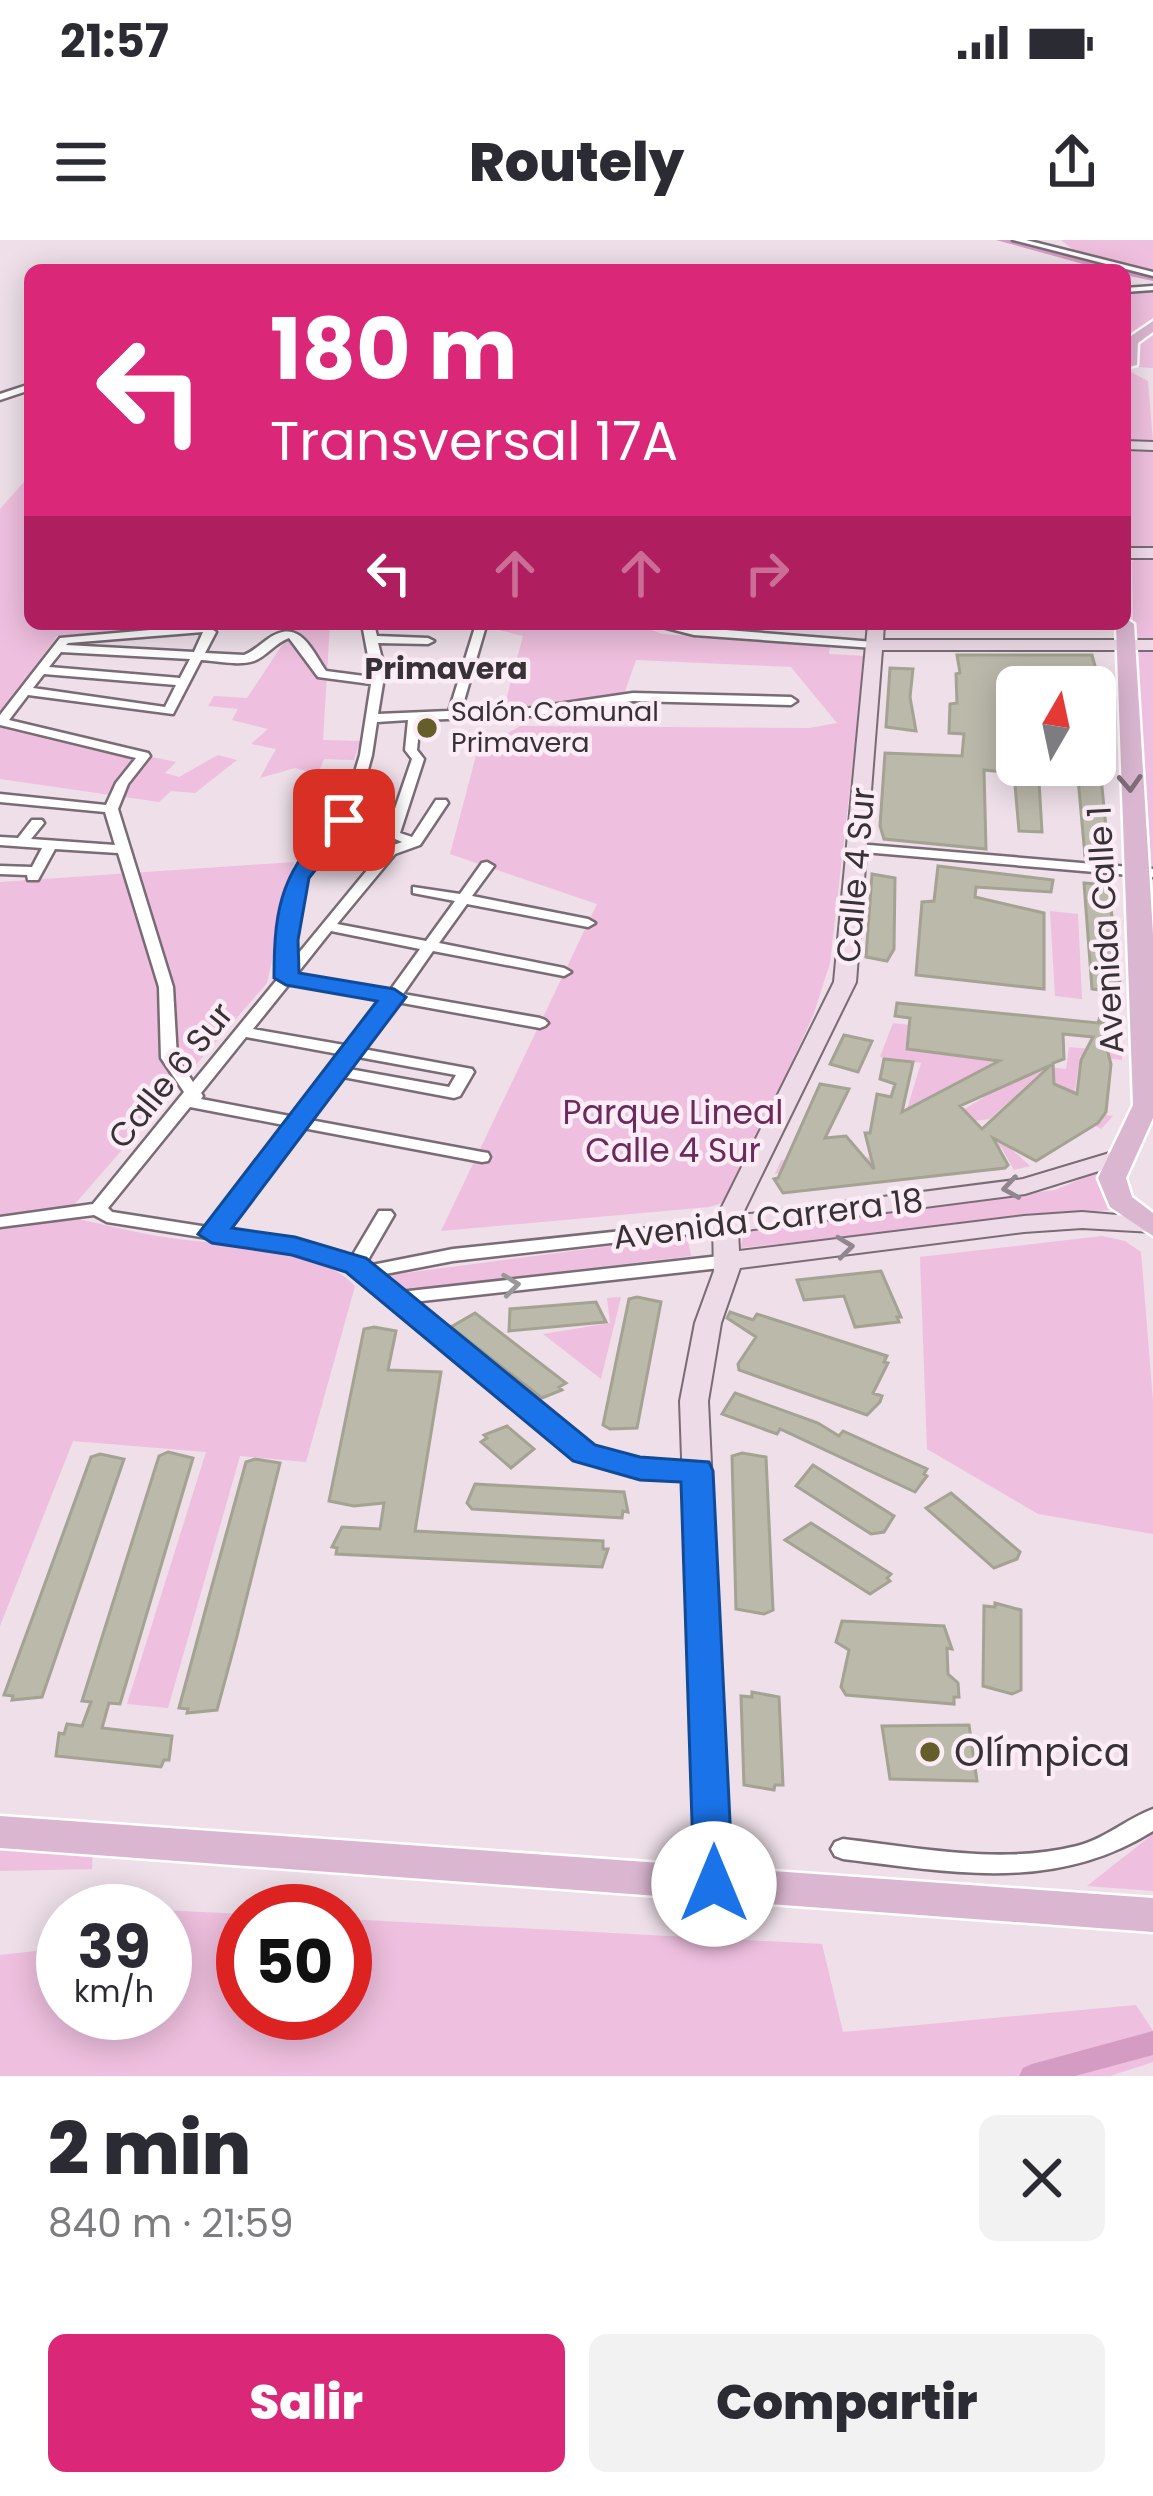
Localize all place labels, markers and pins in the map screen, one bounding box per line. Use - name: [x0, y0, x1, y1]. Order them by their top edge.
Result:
- place label: Salón Comunal Primavera: [451, 693, 659, 761]
- marker: Salón Comunal Primavera: [414, 715, 440, 741]
- pin: [293, 769, 395, 871]
- place label: Olímpica: [954, 1725, 1130, 1780]
- marker: Olímpica: [917, 1739, 943, 1765]

